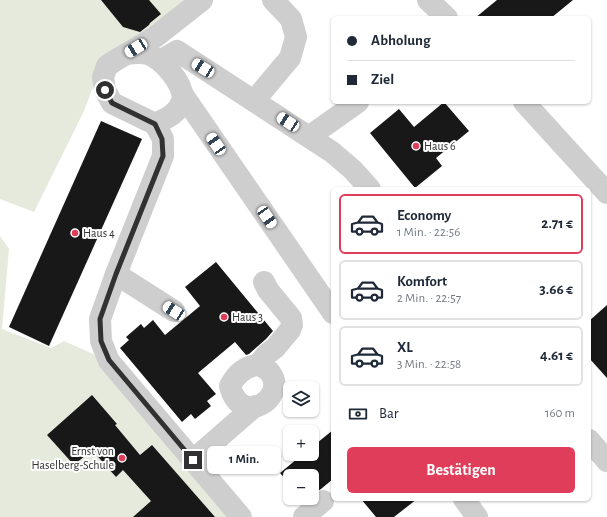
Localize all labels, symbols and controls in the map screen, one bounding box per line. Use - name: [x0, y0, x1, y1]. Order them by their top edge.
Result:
- text: Abholung: [371, 33, 431, 48]
- car: [123, 37, 149, 59]
- car: [190, 57, 216, 79]
- text: Ziel: [371, 72, 394, 87]
- route start: [96, 81, 114, 99]
- car: [275, 110, 301, 134]
- car: [204, 131, 228, 157]
- place label: Haus 6: [424, 140, 456, 152]
- marker: Haus 6: [411, 141, 421, 151]
- car: [255, 204, 279, 230]
- icon: car: [349, 206, 385, 242]
- text: Economy: [397, 208, 451, 223]
- text: 2.71 €: [541, 216, 573, 231]
- text: 1 Min. · 22:56: [397, 226, 460, 239]
- place label: Haus 4: [83, 227, 115, 239]
- marker: Haus 4: [70, 228, 80, 238]
- icon: car: [349, 272, 385, 308]
- text: Komfort: [397, 274, 447, 289]
- text: 3.66 €: [539, 282, 573, 297]
- text: 2 Min. · 22:57: [397, 292, 461, 305]
- car: [161, 299, 187, 323]
- place label: Haus 3: [232, 311, 263, 323]
- marker: Haus 3: [219, 312, 229, 322]
- icon: car: [349, 338, 385, 374]
- text: XL: [397, 340, 413, 355]
- text: 4.61 €: [540, 348, 573, 363]
- text: 3 Min. · 22:58: [397, 358, 461, 371]
- map controls: [283, 381, 319, 505]
- button: layers: [283, 381, 319, 417]
- icon: cash: [347, 403, 369, 425]
- text: Bar: [379, 406, 399, 421]
- text: 160 m: [545, 407, 575, 420]
- button: +: [283, 425, 319, 461]
- place label: Ernst von Haselberg-Schule: [32, 445, 114, 471]
- callout: 1 Min.: [207, 446, 281, 474]
- button: Bestätigen: [347, 447, 575, 493]
- route end: [184, 451, 202, 469]
- marker: Ernst von Haselberg-Schule: [117, 453, 127, 463]
- text: 1 Min.: [229, 453, 259, 466]
- button: −: [283, 469, 319, 505]

